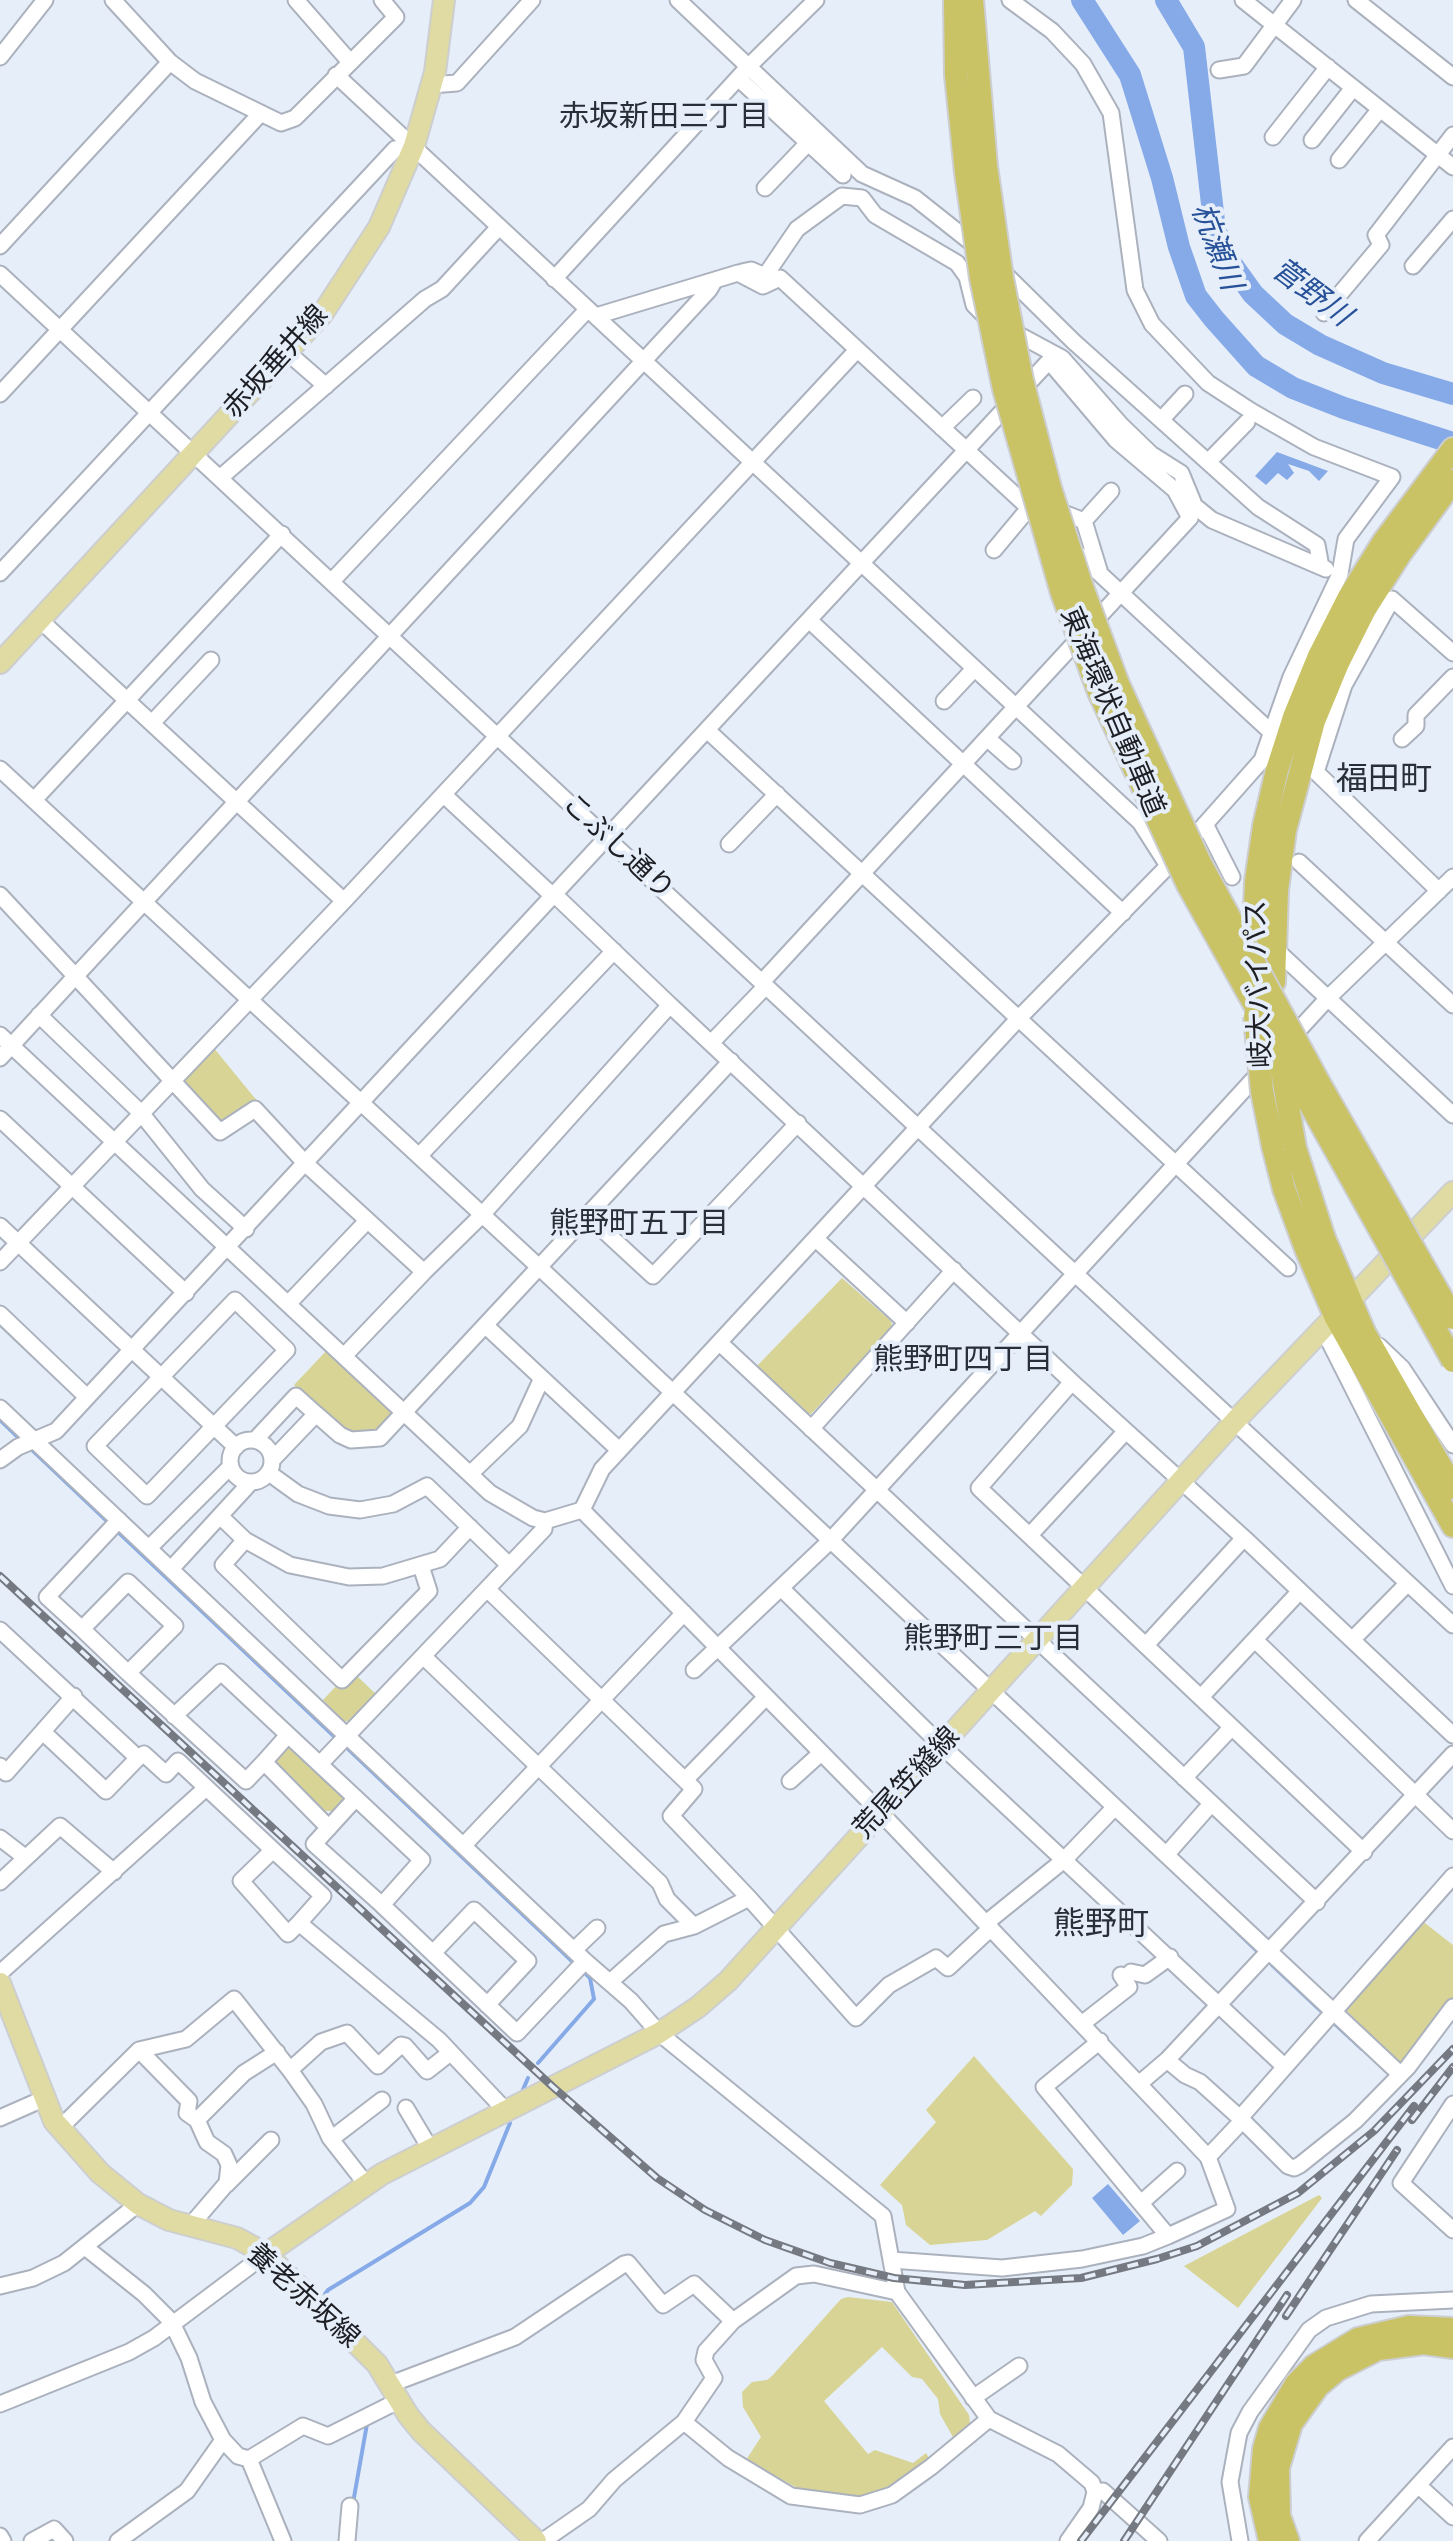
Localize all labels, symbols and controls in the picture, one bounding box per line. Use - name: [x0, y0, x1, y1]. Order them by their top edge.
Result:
- district label: 赤坂新田三丁目: [559, 99, 769, 135]
- water label: 杭瀬川: [1183, 199, 1249, 295]
- water label: 菅野川: [1264, 252, 1358, 334]
- street label: 赤坂垂井線: [217, 299, 335, 425]
- street label: 東海環状自動車道: [1053, 602, 1171, 822]
- district label: 福田町: [1336, 761, 1432, 799]
- street label: こぶし通り: [555, 787, 681, 907]
- street label: 岐大バイパス: [1239, 899, 1279, 1069]
- district label: 熊野町五丁目: [549, 1206, 729, 1242]
- district label: 熊野町四丁目: [873, 1342, 1053, 1378]
- district label: 熊野町三丁目: [903, 1621, 1083, 1657]
- street label: 荒尾笠縫線: [847, 1720, 967, 1846]
- district label: 熊野町: [1053, 1906, 1149, 1944]
- street label: 養老赤坂線: [240, 2237, 366, 2355]

